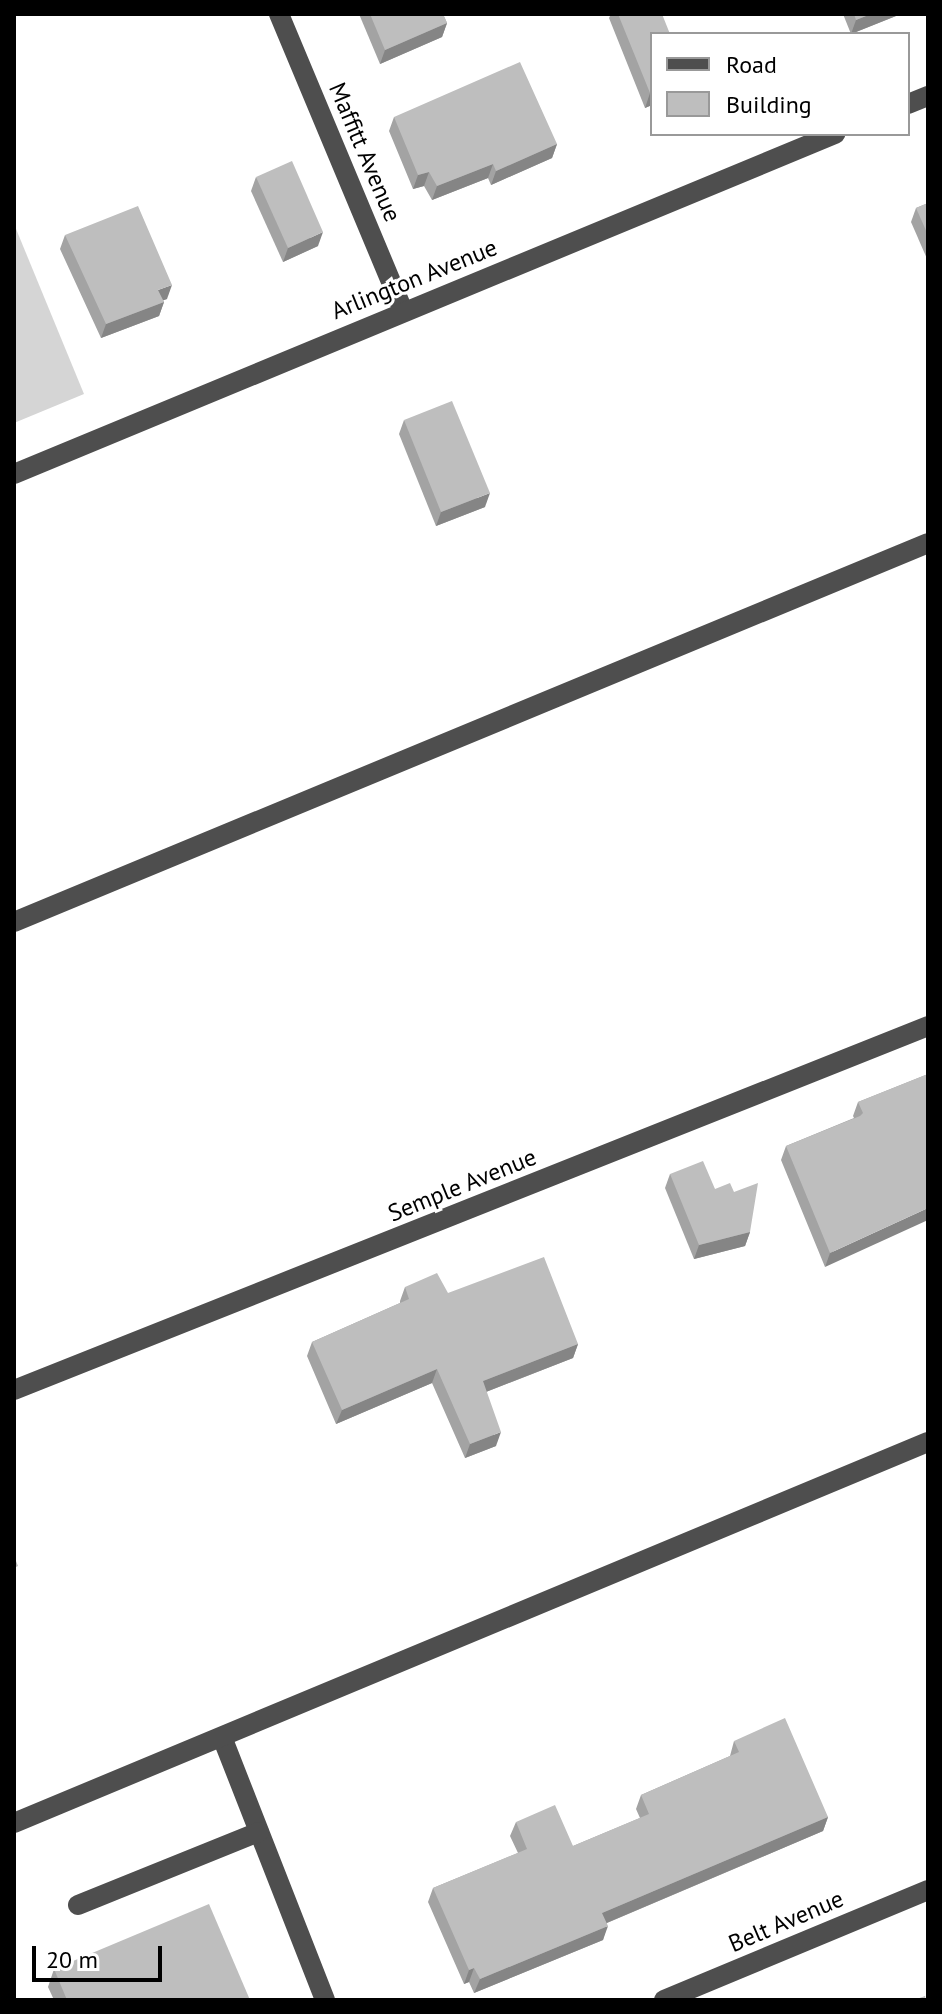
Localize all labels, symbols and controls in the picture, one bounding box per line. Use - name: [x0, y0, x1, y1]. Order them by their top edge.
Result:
- legend: [650, 32, 910, 136]
- text: Road: [726, 49, 777, 80]
- street label: Maffitt Avenue: [323, 78, 407, 226]
- text: Building: [726, 89, 812, 120]
- street label: Arlington Avenue: [327, 233, 501, 325]
- street label: Semple Avenue: [383, 1142, 541, 1228]
- street label: Belt Avenue: [724, 1884, 848, 1958]
- scale bar: [36, 1930, 166, 1980]
- text: 20 m: [46, 1944, 98, 1975]

